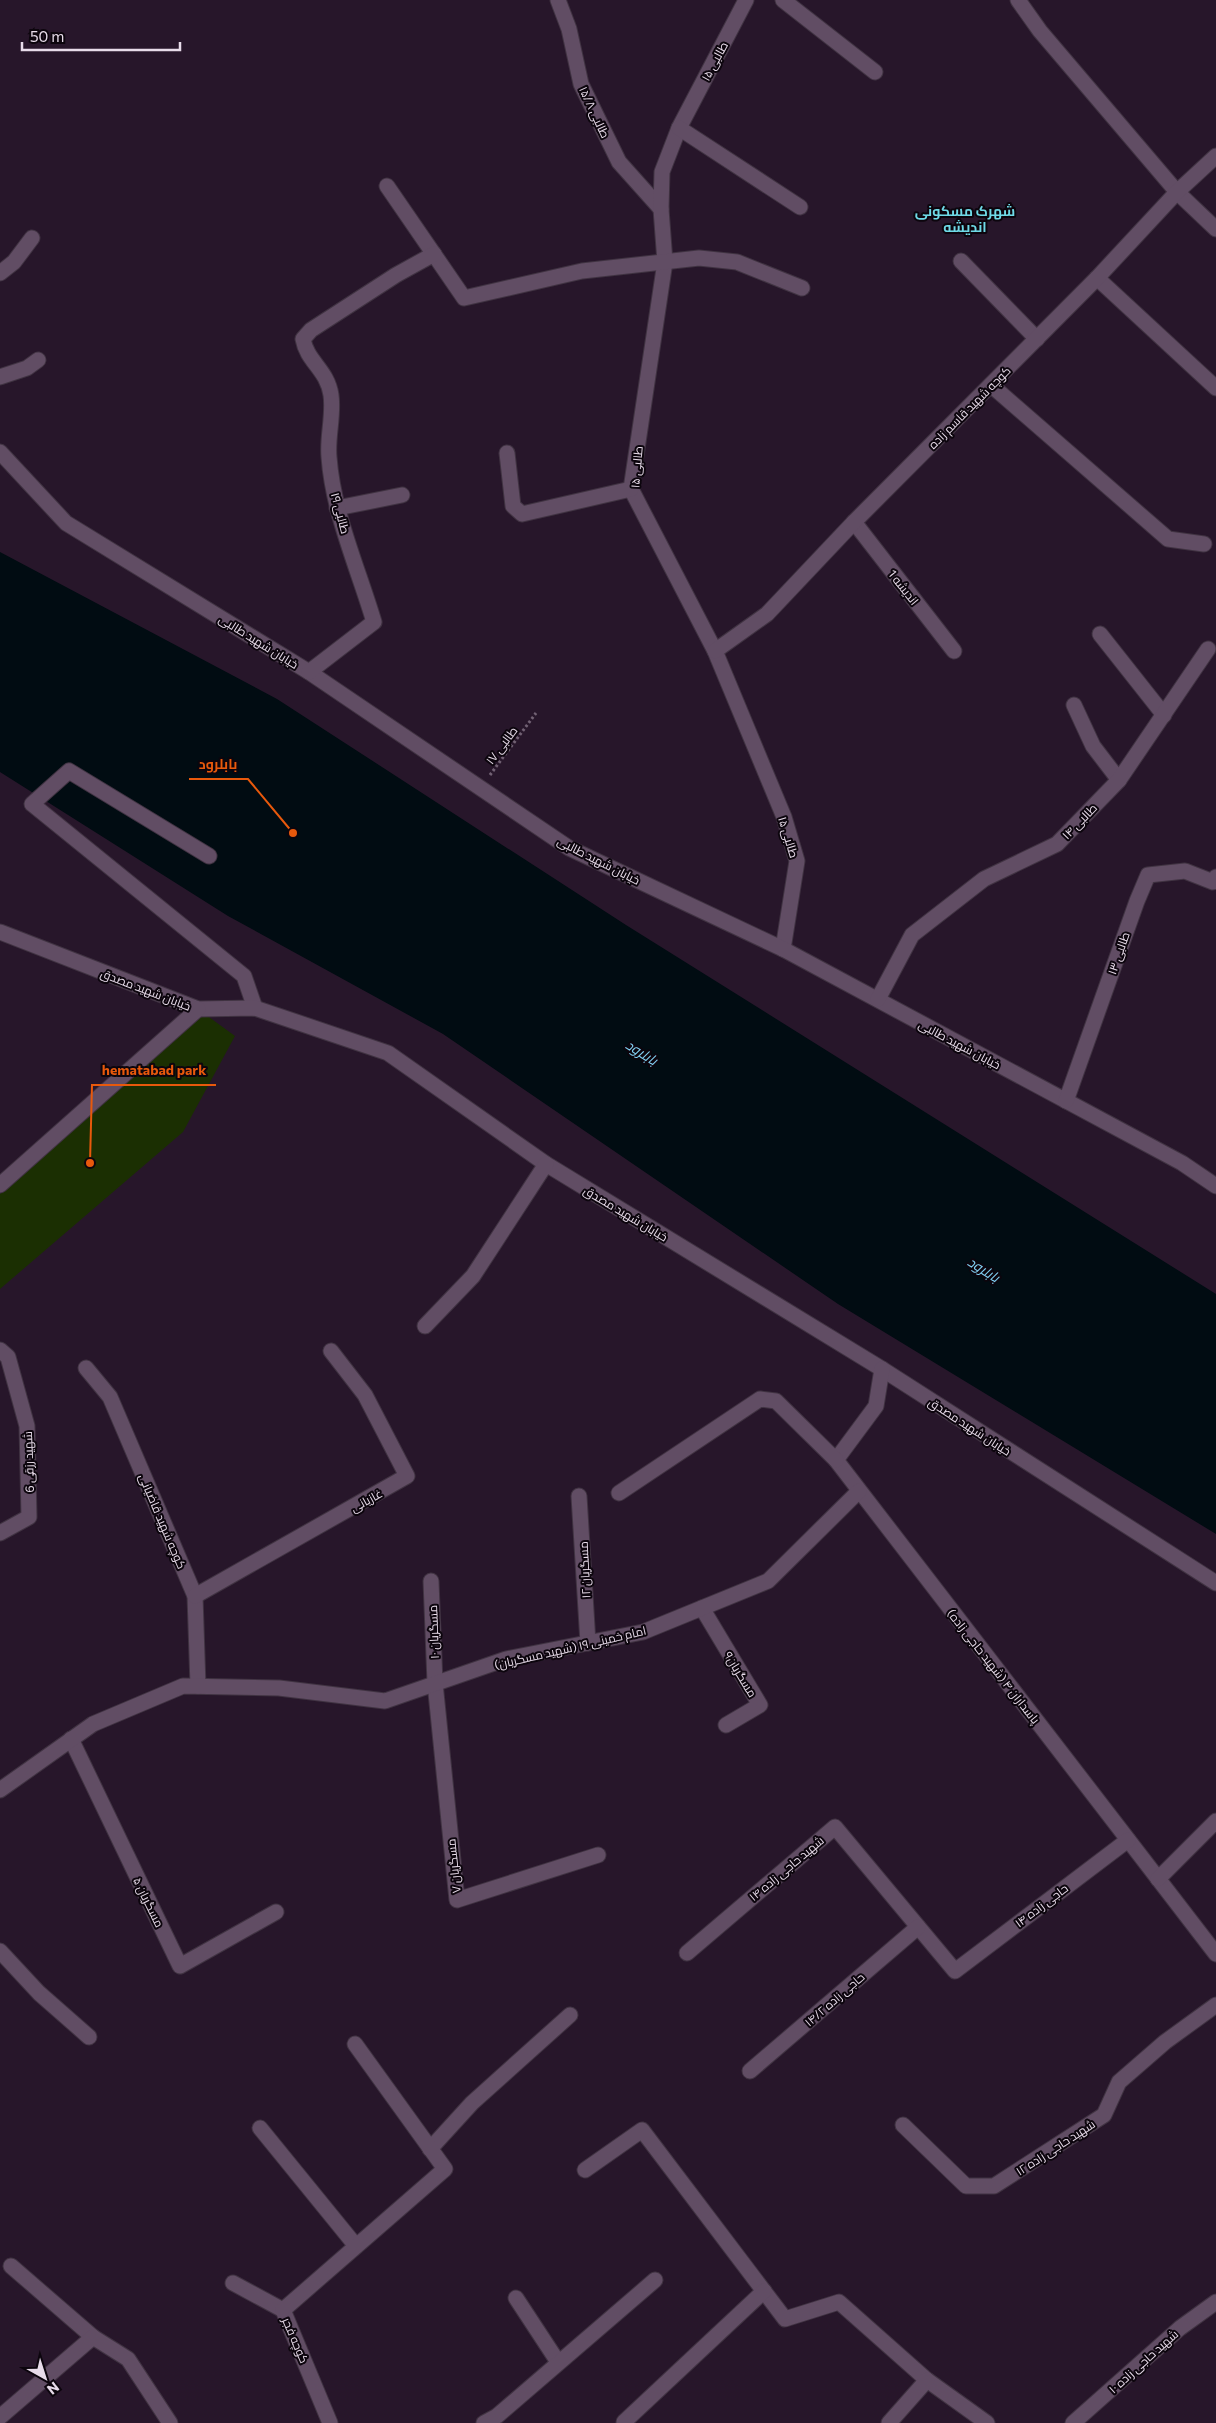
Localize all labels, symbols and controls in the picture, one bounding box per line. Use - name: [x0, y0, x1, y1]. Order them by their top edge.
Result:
- scale bar: [22, 20, 180, 52]
- text: 50 m: [30, 27, 64, 45]
- street label: طالبی ۱۵: [698, 39, 731, 84]
- street label: طالبی ۱۵/۸: [576, 84, 613, 141]
- district label: شهرک مسکونی اندیشه: [915, 202, 1015, 235]
- street label: کوچه شهید قاسم زاده: [925, 363, 1015, 453]
- street label: طالبی ۱۵: [627, 445, 646, 489]
- street label: طالبی ۱۹: [328, 491, 353, 535]
- street label: اندیشه 1: [885, 567, 922, 608]
- street label: خیابان شهید طالبی: [216, 611, 301, 672]
- street label: طالبی ۱۷: [482, 723, 520, 767]
- callout: بابلرود: [189, 750, 248, 779]
- text: بابلرود: [199, 755, 237, 773]
- street label: طالبی ۱۴: [1059, 800, 1100, 842]
- street label: طالبی ۱۵: [775, 815, 802, 860]
- street label: خیابان شهید طالبی: [555, 833, 643, 888]
- street label: طالبی ۱۳: [1104, 930, 1133, 976]
- street label: خیابان شهید مصدق: [99, 965, 193, 1014]
- street label: خیابان شهید طالبی: [916, 1017, 1003, 1072]
- water label: بابلرود: [622, 1036, 662, 1070]
- callout: hematabad park: [92, 1056, 216, 1085]
- text: hematabad park: [102, 1061, 206, 1078]
- street label: خیابان شهید مصدق: [581, 1182, 671, 1244]
- water label: بابلرود: [964, 1253, 1004, 1287]
- street label: خیابان شهید مصدق: [926, 1394, 1014, 1459]
- street label: شهید رزقی 6: [20, 1431, 37, 1493]
- street label: کوچه شهید قاضیانی: [134, 1471, 189, 1572]
- street label: غازیانی: [348, 1486, 385, 1515]
- street label: مسگریان ۱۲: [576, 1541, 593, 1599]
- street label: مسگریان ۱۰: [425, 1605, 442, 1659]
- street label: پاسداران ۴ (شهید حاجی زاده): [943, 1606, 1044, 1729]
- street label: امام خمینی ۱۹ (شهید مسگریان): [493, 1623, 648, 1673]
- street label: مسگریان۹: [721, 1648, 760, 1700]
- street label: شهید حاجی زاده ۱۴: [746, 1833, 827, 1904]
- street label: مسگریان ۷: [443, 1838, 464, 1894]
- street label: مسگریان ۵: [130, 1875, 167, 1930]
- street label: حاجی زاده ۱۴: [1012, 1880, 1071, 1930]
- street label: حاجی زاده ۱۴/۲: [801, 1969, 867, 2030]
- street label: شهید حاجی زاده ۱۲: [1013, 2116, 1098, 2179]
- street label: کوچه فجر: [277, 2314, 312, 2366]
- street label: شهید حاجی زاده ۱۰: [1106, 2326, 1181, 2396]
- north arrow: [20, 2353, 70, 2403]
- text: N: [44, 2379, 63, 2398]

